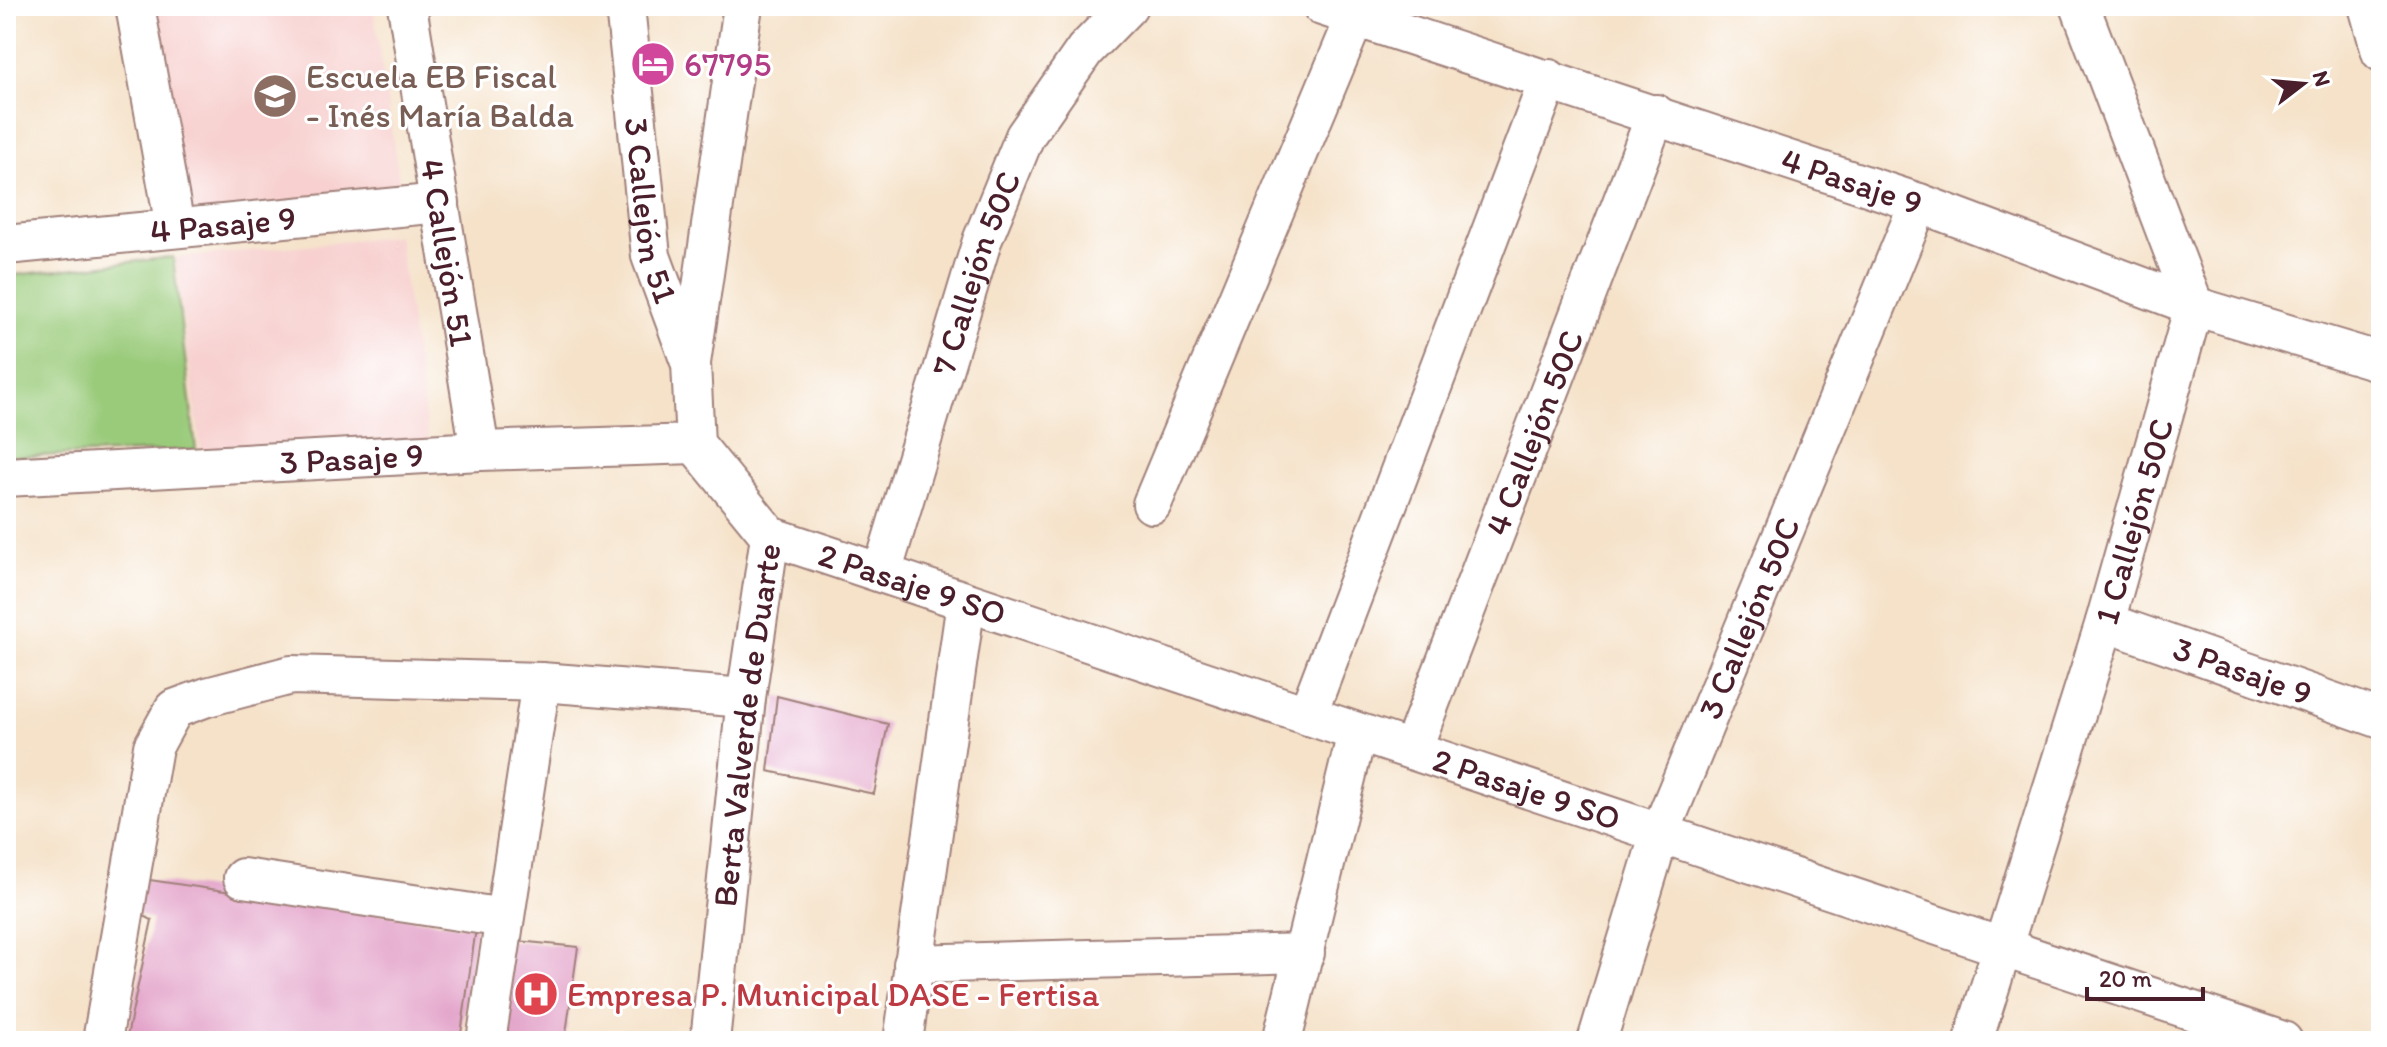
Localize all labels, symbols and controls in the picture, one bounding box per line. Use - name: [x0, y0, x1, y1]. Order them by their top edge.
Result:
- hotel icon: 67795: [629, 40, 677, 88]
- place label: 67795: [684, 44, 771, 85]
- north arrow: [2263, 44, 2343, 124]
- place label: Escuela EB Fiscal - Inés María Balda: [306, 56, 574, 136]
- text: N: [2307, 68, 2337, 89]
- school or university icon: Escuela EB Fiscal - Inés María Balda: [251, 72, 299, 120]
- street label: 3 Callejón 51: [616, 116, 687, 309]
- street label: 4 Pasaje 9: [1776, 138, 1928, 223]
- street label: 4 Callejón 51: [412, 156, 483, 349]
- street label: 7 Callejón 50C: [922, 165, 1029, 380]
- street label: 4 Pasaje 9: [148, 197, 298, 251]
- street label: 4 Callejón 50C: [1476, 324, 1592, 541]
- street label: 1 Callejón 50C: [2085, 414, 2182, 629]
- street label: 3 Pasaje 9: [278, 434, 425, 482]
- street label: 3 Callejón 50C: [1689, 511, 1808, 725]
- street label: 2 Pasaje 9 SO: [813, 533, 1011, 634]
- street label: Berta Valverde de Duarte: [704, 541, 789, 909]
- street label: 3 Pasaje 9: [2168, 627, 2318, 714]
- street label: 2 Pasaje 9 SO: [1428, 738, 1626, 839]
- scale bar: [2087, 951, 2203, 1001]
- text: 20 m: [2099, 964, 2152, 993]
- hospital icon: Empresa P. Municipal DASE - Fertisa: [512, 970, 560, 1018]
- place label: Empresa P. Municipal DASE - Fertisa: [567, 974, 1100, 1015]

